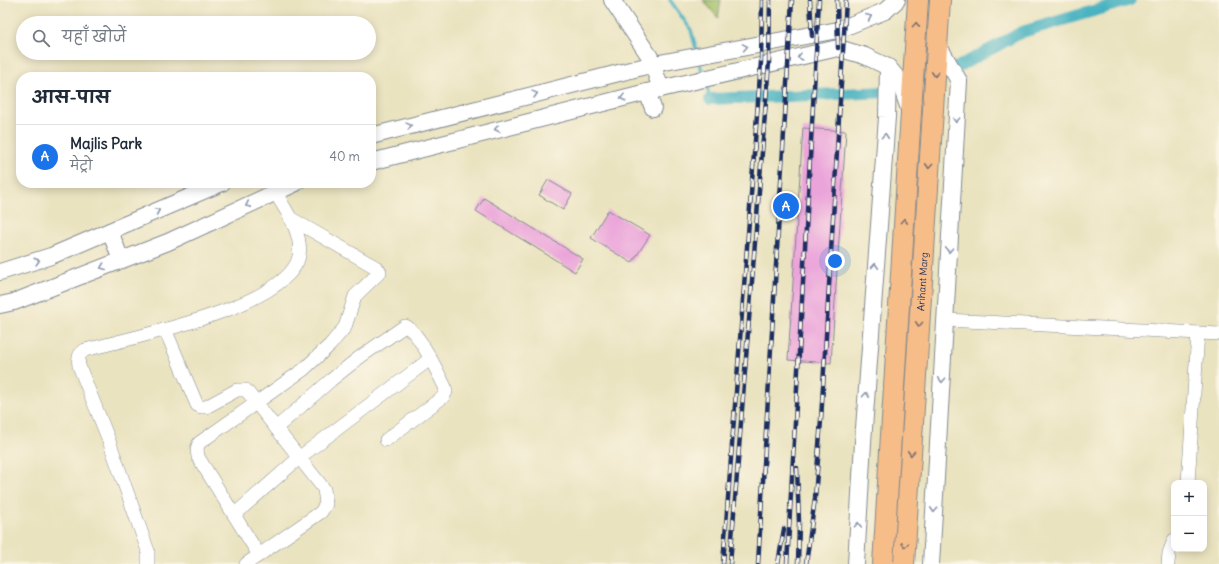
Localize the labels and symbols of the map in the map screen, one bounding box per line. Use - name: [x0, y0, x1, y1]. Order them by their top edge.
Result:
- one-way arrow: [866, 14, 873, 22]
- one-way arrow: [912, 22, 921, 28]
- one-way arrow: [742, 44, 748, 52]
- one-way arrow: [797, 52, 803, 60]
- one-way arrow: [930, 71, 939, 78]
- one-way arrow: [531, 90, 538, 99]
- one-way arrow: [620, 93, 627, 102]
- one-way arrow: [952, 117, 961, 123]
- one-way arrow: [406, 123, 412, 131]
- one-way arrow: [494, 124, 501, 133]
- one-way arrow: [881, 133, 890, 139]
- one-way arrow: [925, 163, 934, 169]
- pin: A: [773, 191, 799, 221]
- one-way arrow: [245, 200, 252, 208]
- one-way arrow: [154, 207, 161, 215]
- one-way arrow: [900, 218, 909, 224]
- one-way arrow: [945, 247, 954, 253]
- your location: [825, 251, 845, 271]
- street label: Arihant Marg: [914, 252, 931, 311]
- one-way arrow: [34, 257, 41, 266]
- one-way arrow: [99, 263, 106, 271]
- one-way arrow: [871, 263, 880, 269]
- one-way arrow: [915, 321, 923, 327]
- one-way arrow: [938, 377, 946, 383]
- one-way arrow: [862, 392, 871, 398]
- one-way arrow: [906, 450, 915, 456]
- one-way arrow: [930, 507, 939, 513]
- one-way arrow: [854, 522, 863, 528]
- one-way arrow: [901, 542, 909, 548]

